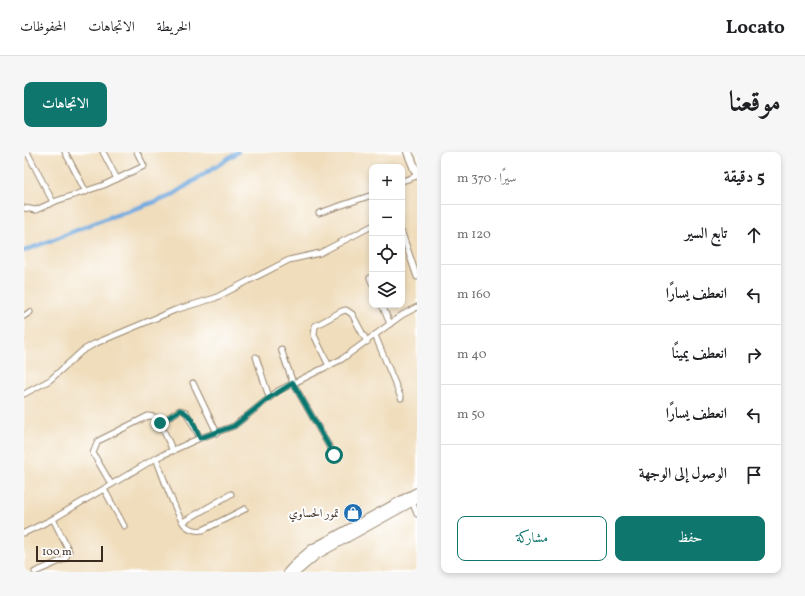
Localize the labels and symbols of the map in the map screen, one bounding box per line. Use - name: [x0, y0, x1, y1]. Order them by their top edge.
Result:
- route end: [151, 414, 169, 432]
- route start: [325, 446, 343, 464]
- shop icon: تمور الحساوي: [342, 502, 364, 524]
- place label: تمور الحساوي: [289, 506, 339, 523]
- scale bar: [36, 544, 103, 563]

